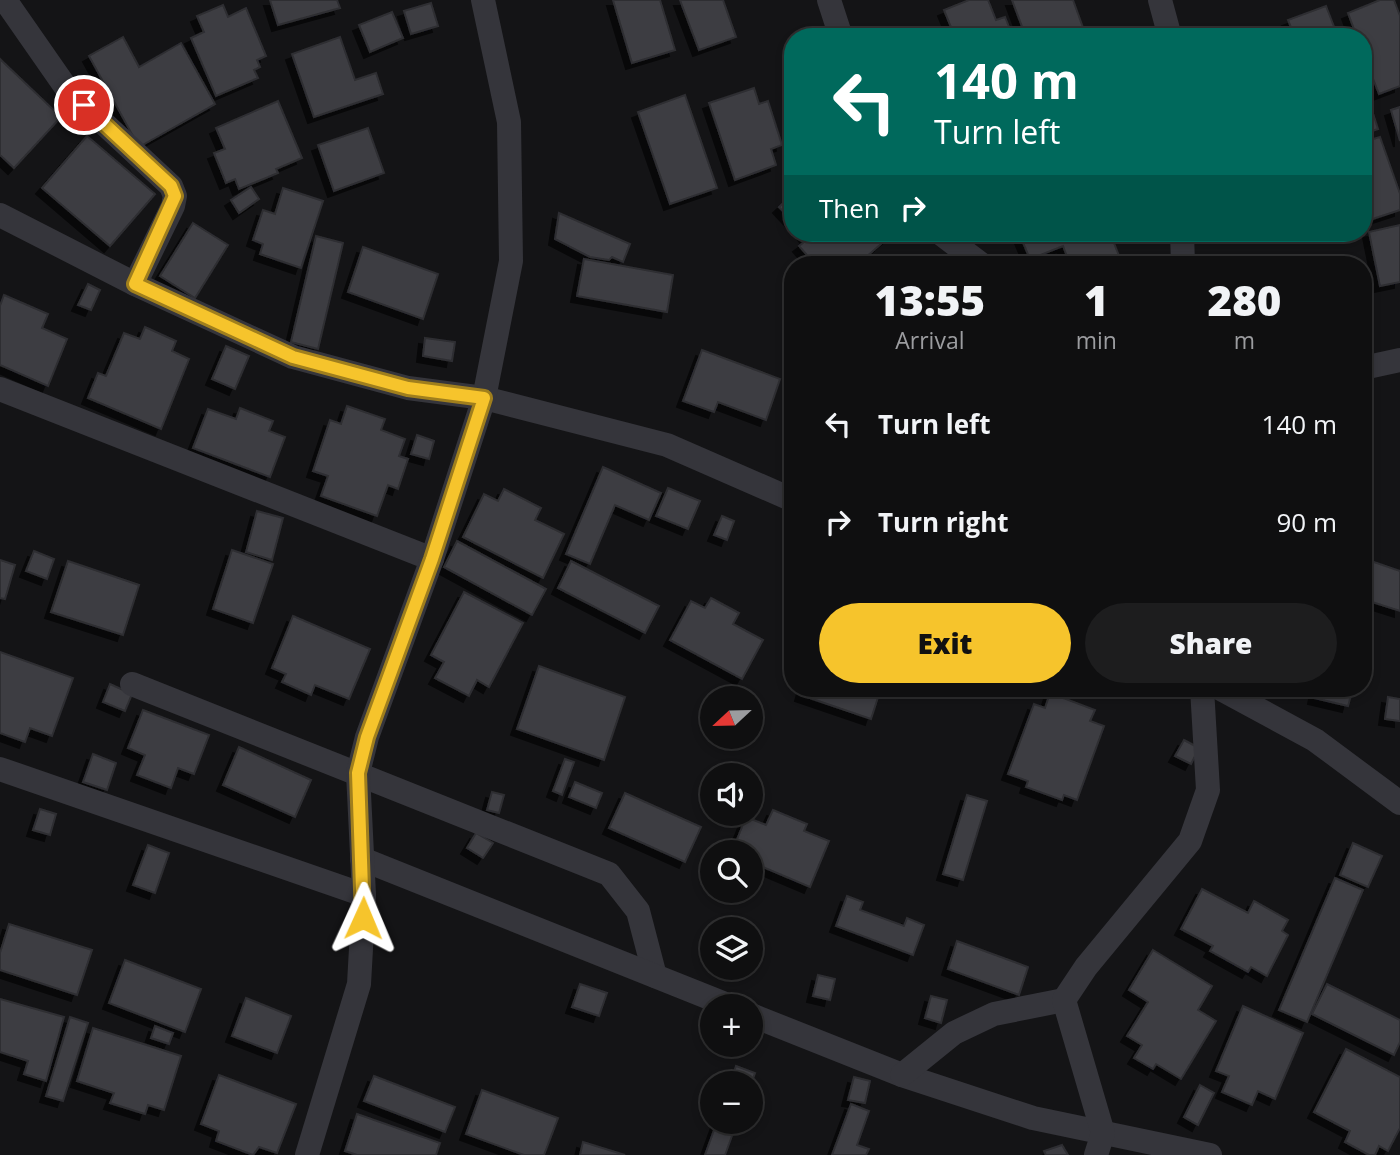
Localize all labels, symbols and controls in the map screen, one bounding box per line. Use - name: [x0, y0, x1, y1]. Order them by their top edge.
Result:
- text: 140 m: [934, 47, 1079, 113]
- icon: left: [819, 56, 910, 147]
- pin: [54, 75, 114, 135]
- icon: arrive: [65, 86, 103, 124]
- text: Turn left: [934, 110, 1060, 153]
- icon: right: [894, 189, 932, 227]
- text: Then: [819, 190, 880, 226]
- text: 13:55: [875, 271, 985, 328]
- text: 1: [1084, 271, 1109, 328]
- text: 280: [1208, 271, 1281, 328]
- text: Arrival: [895, 324, 965, 356]
- text: min: [1076, 324, 1117, 356]
- text: m: [1234, 324, 1255, 356]
- icon: left: [819, 405, 857, 443]
- text: Turn left: [878, 406, 990, 442]
- text: 140 m: [1262, 406, 1337, 442]
- icon: right: [819, 503, 857, 541]
- text: Turn right: [878, 504, 1009, 540]
- text: 90 m: [1276, 504, 1337, 540]
- button: Exit: [819, 603, 1071, 683]
- button: Share: [1085, 603, 1337, 683]
- north arrow: [700, 686, 763, 749]
- map controls: [700, 686, 763, 1134]
- button: sound: [700, 763, 763, 826]
- button: search: [700, 840, 763, 903]
- position arrow: [326, 881, 400, 955]
- button: layers: [700, 917, 763, 980]
- button: +: [700, 994, 763, 1057]
- button: −: [700, 1071, 763, 1134]

